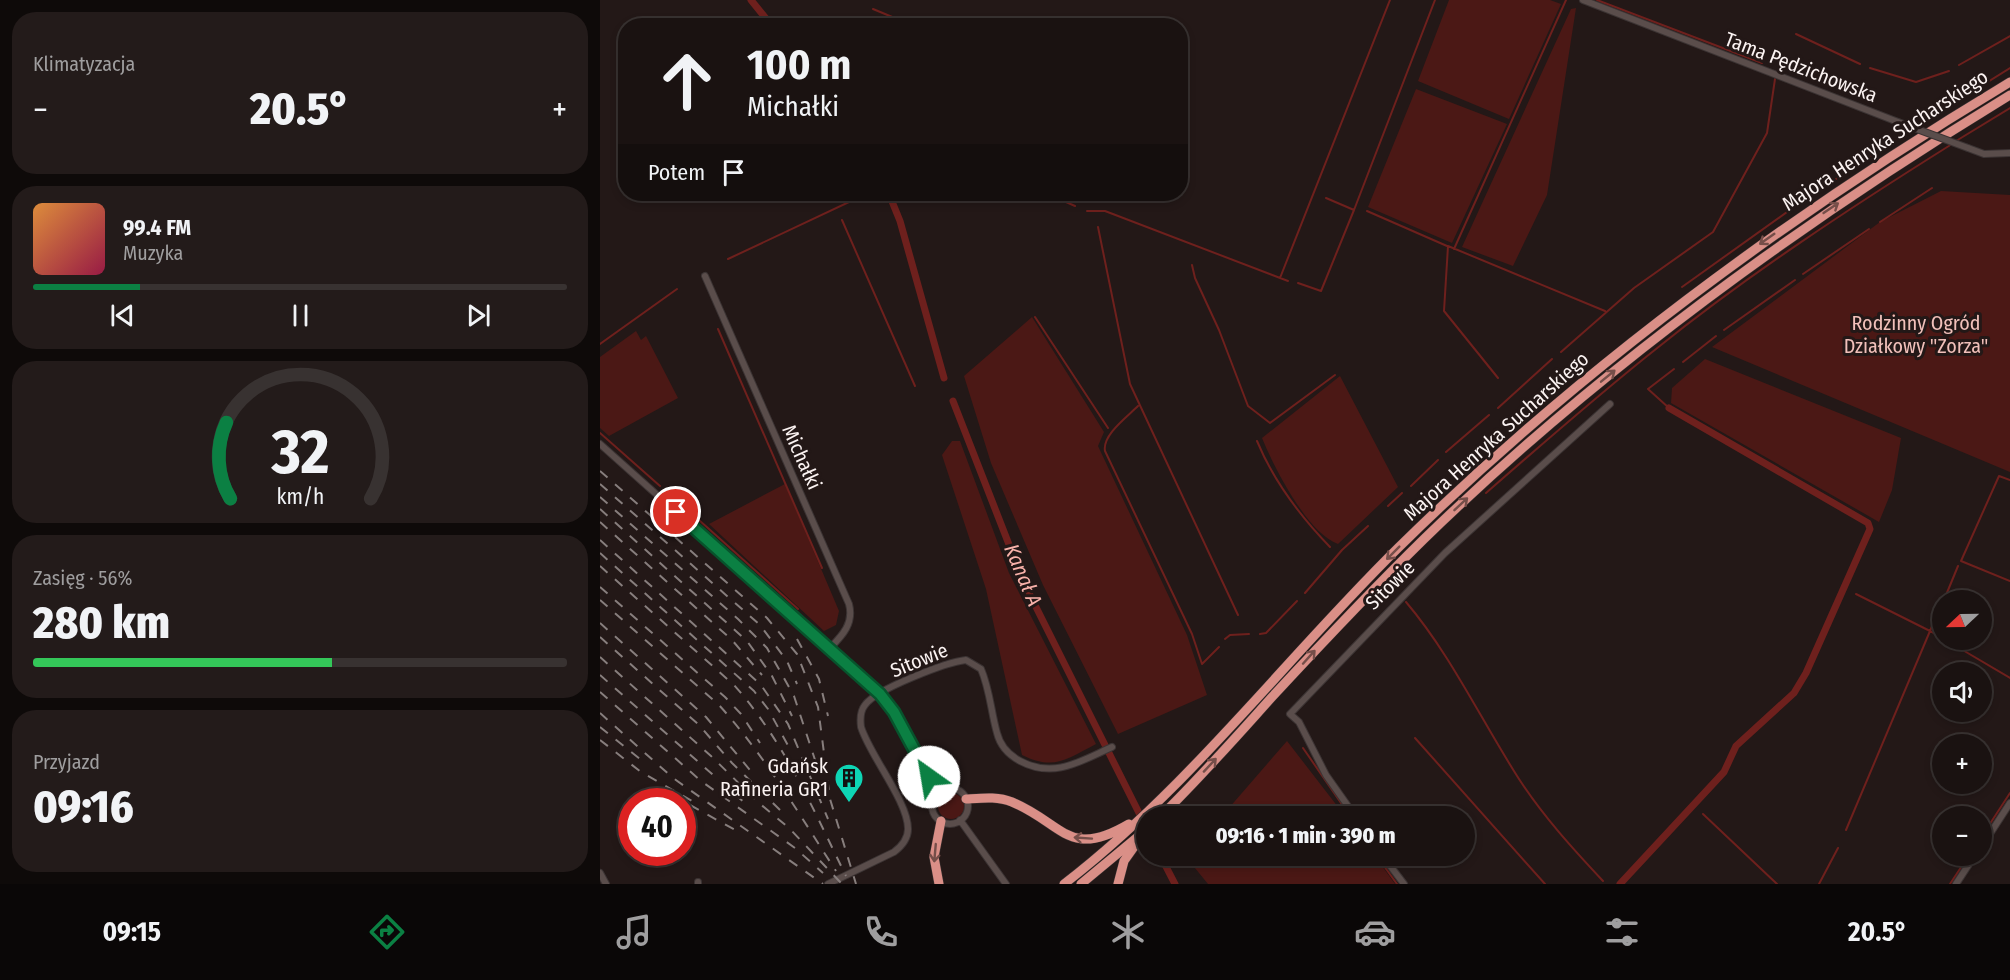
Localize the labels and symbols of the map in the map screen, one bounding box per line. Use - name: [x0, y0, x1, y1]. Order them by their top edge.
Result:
- street label: Tama Pędzichowska: [1721, 27, 1881, 107]
- street label: Majora Henryka Sucharskiego: [1778, 64, 1992, 216]
- one-way arrow: [1823, 202, 1840, 215]
- one-way arrow: [1760, 233, 1776, 245]
- park label: Rodzinny Ogród Działkowy "Zorza": [1844, 311, 1988, 358]
- street label: Majora Henryka Sucharskiego: [1399, 347, 1593, 525]
- one-way arrow: [1600, 369, 1616, 382]
- street label: Michałki: [777, 421, 827, 493]
- pin: [650, 486, 701, 537]
- one-way arrow: [1454, 497, 1469, 511]
- water label: Kanał A: [998, 540, 1048, 610]
- one-way arrow: [1386, 546, 1401, 561]
- street label: Sitowie: [1360, 555, 1420, 615]
- north arrow: [1932, 590, 1992, 650]
- street label: Sitowie: [887, 638, 951, 682]
- one-way arrow: [1302, 650, 1316, 665]
- position arrow: [897, 745, 961, 809]
- place label: Gdańsk Rafineria GR1: [720, 754, 829, 801]
- one-way arrow: [1203, 757, 1218, 772]
- building icon: Gdańsk Rafineria GR1: [833, 762, 865, 804]
- speed limit sign: 40: [618, 788, 696, 866]
- one-way arrow: [1073, 833, 1093, 844]
- one-way arrow: [929, 842, 940, 862]

